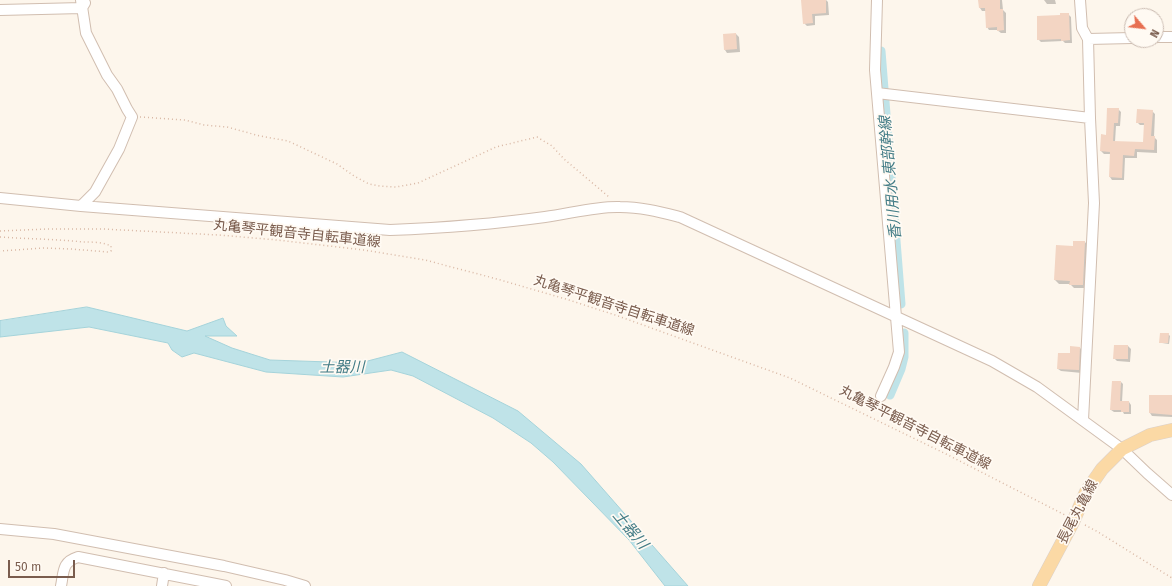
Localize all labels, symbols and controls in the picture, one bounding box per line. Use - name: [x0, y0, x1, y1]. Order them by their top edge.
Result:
- north arrow: [1124, 8, 1164, 48]
- text: N: [1147, 27, 1162, 40]
- water label: 香川用水 東部幹線: [877, 116, 905, 240]
- street label: 丸亀琴平観音寺自転車道線: [213, 217, 381, 251]
- street label: 丸亀琴平観音寺自転車道線: [532, 272, 696, 340]
- water label: 土器川: [320, 359, 364, 377]
- street label: 丸亀琴平観音寺自転車道線: [836, 382, 994, 474]
- street label: 長尾丸亀線: [1054, 477, 1102, 547]
- water label: 土器川: [609, 507, 651, 553]
- scale bar: [10, 552, 77, 578]
- text: 50 m: [15, 560, 41, 574]

